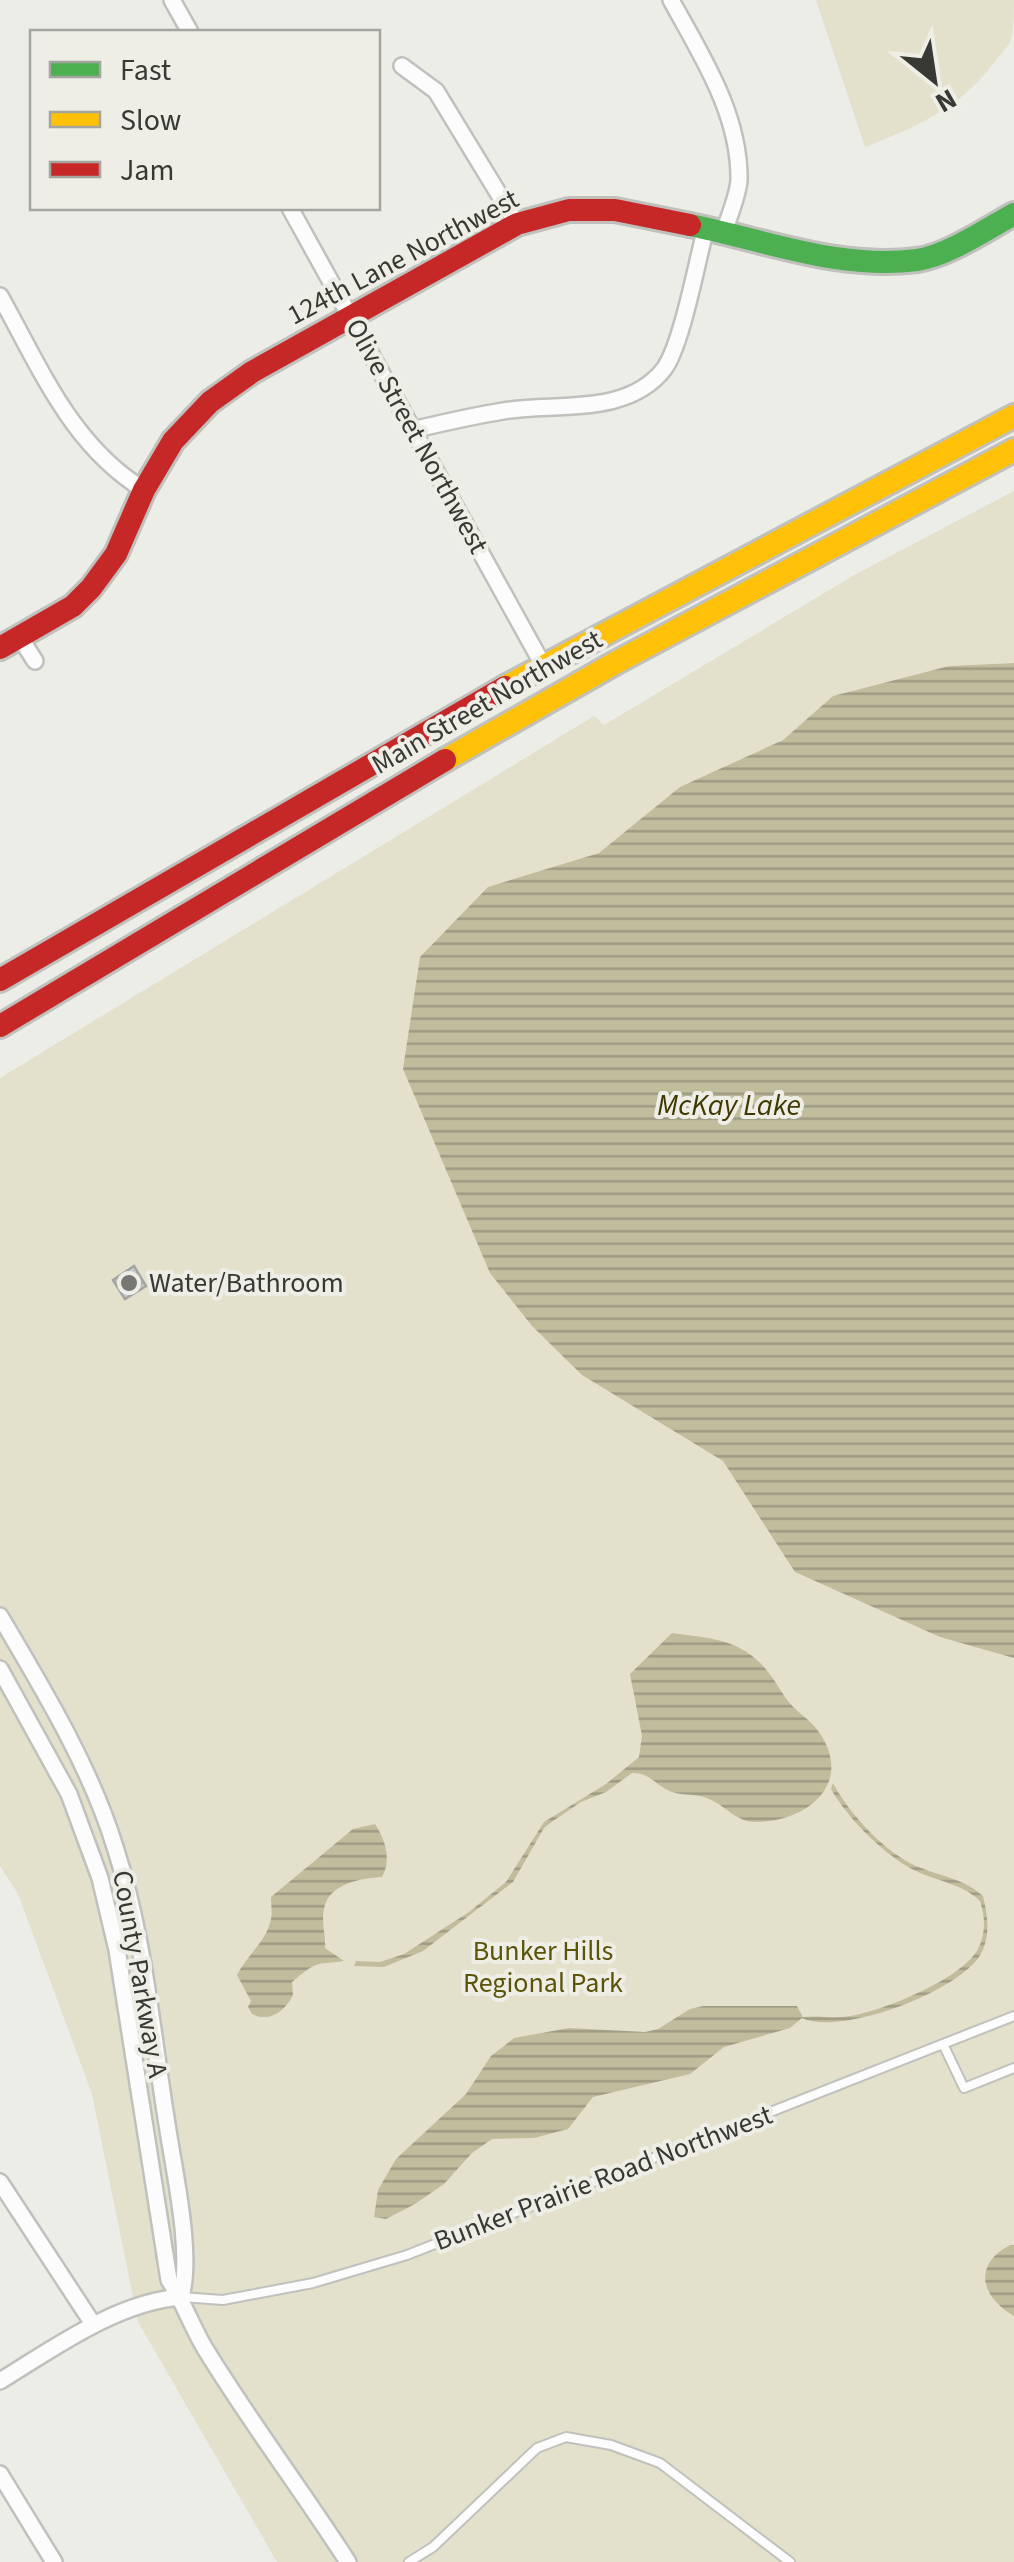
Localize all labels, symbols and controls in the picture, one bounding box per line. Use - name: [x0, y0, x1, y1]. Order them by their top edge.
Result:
- legend: [30, 30, 380, 210]
- north arrow: [884, 30, 984, 130]
- text: Fast: [120, 49, 171, 92]
- text: N: [928, 79, 964, 123]
- text: Slow: [120, 99, 181, 142]
- text: Jam: [120, 149, 174, 192]
- street label: 124th Lane Northwest: [280, 179, 526, 335]
- street label: Olive Street Northwest: [336, 311, 499, 561]
- street label: Main Street Northwest: [364, 619, 610, 784]
- water label: McKay Lake: [657, 1084, 801, 1127]
- place label: Water/Bathroom: [149, 1263, 344, 1303]
- marker: Water/Bathroom: [118, 1272, 140, 1294]
- street label: County Parkway A: [102, 1867, 178, 2082]
- park label: Bunker Hills Regional Park: [463, 1931, 623, 2003]
- street label: Bunker Prairie Road Northwest: [428, 2095, 778, 2261]

